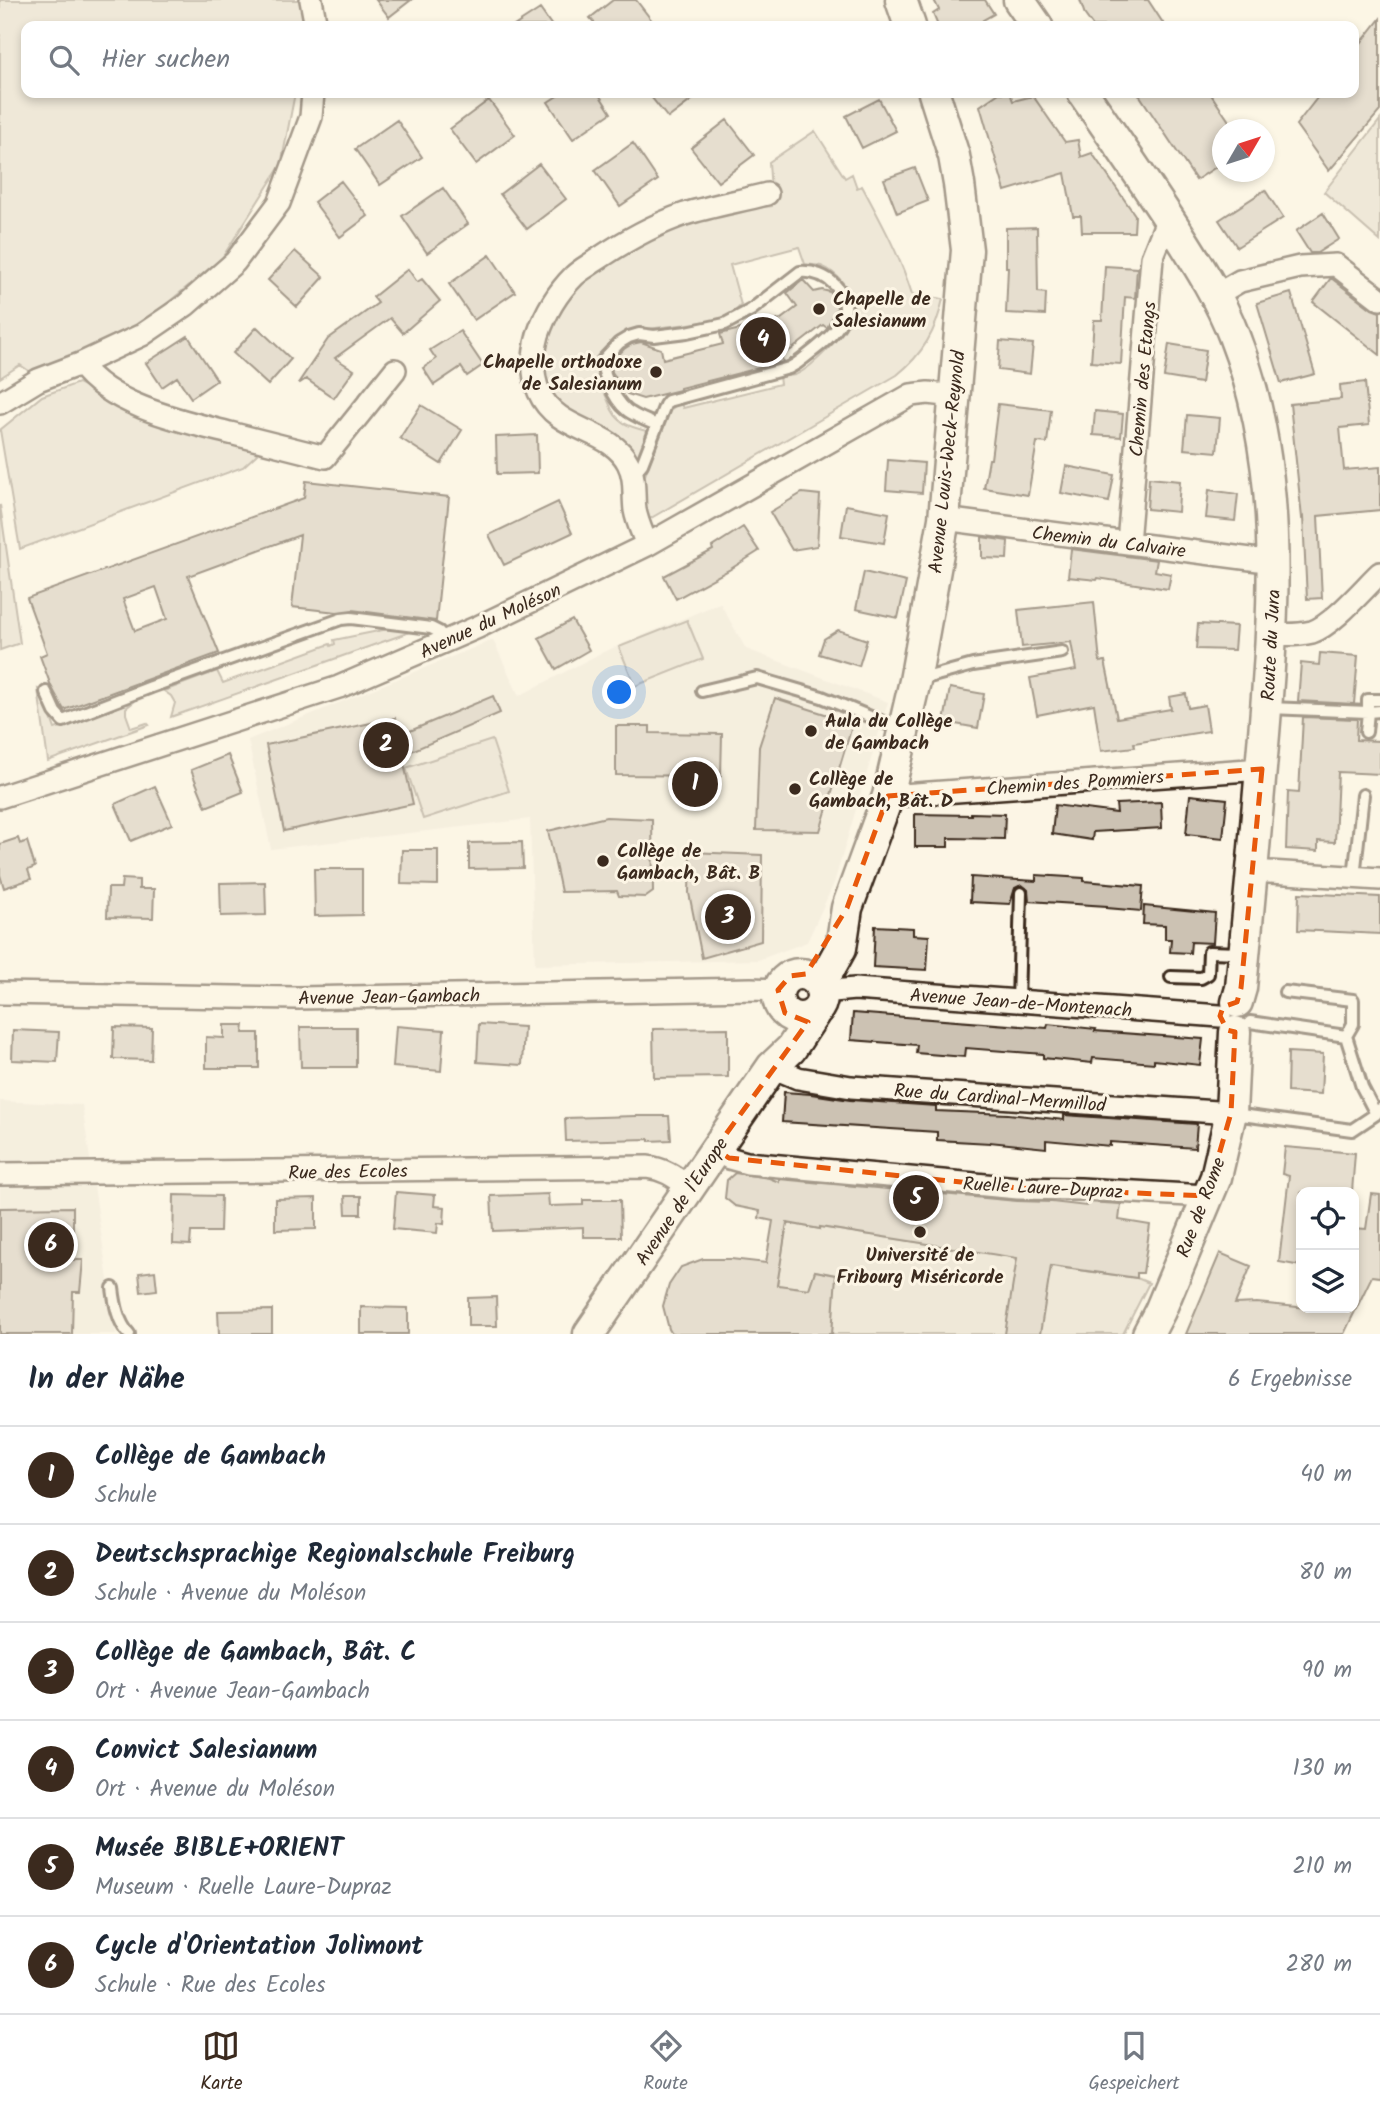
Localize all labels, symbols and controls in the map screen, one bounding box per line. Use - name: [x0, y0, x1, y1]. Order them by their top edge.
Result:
- search box: [21, 21, 1359, 98]
- text: Hier suchen: [101, 39, 230, 81]
- icon: search: [45, 41, 83, 79]
- north arrow: [1212, 119, 1275, 182]
- place label: Chapelle de Salesianum: [833, 285, 931, 337]
- street label: Chemin des Etangs: [1122, 300, 1166, 458]
- marker: Chapelle de Salesianum: [811, 301, 827, 317]
- pin: 4: [740, 314, 786, 366]
- place label: Chapelle orthodoxe de Salesianum: [483, 348, 642, 400]
- street label: Avenue Louis-Weck-Reynold: [921, 349, 975, 575]
- marker: Chapelle orthodoxe de Salesianum: [648, 364, 664, 380]
- street label: Chemin du Calvaire: [1030, 519, 1188, 567]
- street label: Avenue du Moléson: [415, 576, 567, 668]
- street label: Route du Jura: [1254, 588, 1290, 702]
- your location: [602, 675, 636, 709]
- place label: Aula du Collège de Gambach: [825, 707, 953, 759]
- pin: 2: [363, 719, 409, 771]
- marker: Aula du Collège de Gambach: [803, 723, 819, 739]
- pin: 1: [672, 758, 718, 810]
- street label: Chemin des Pommiers: [985, 763, 1165, 805]
- place label: Collège de Gambach, Bât. D: [809, 765, 953, 817]
- marker: Collège de Gambach, Bât. D: [787, 781, 803, 797]
- place label: Collège de Gambach, Bât. B: [617, 837, 760, 889]
- marker: Collège de Gambach, Bât. B: [595, 853, 611, 869]
- pin: 3: [705, 891, 751, 943]
- street label: Avenue Jean-Gambach: [298, 981, 480, 1015]
- street label: Avenue Jean-de-Montenach: [909, 981, 1133, 1027]
- street label: Rue du Cardinal-Mermillod: [893, 1077, 1107, 1121]
- street label: Avenue de l'Europe: [628, 1131, 737, 1272]
- street label: Rue de Rome: [1169, 1153, 1235, 1262]
- street label: Rue des Ecoles: [288, 1157, 408, 1189]
- street label: Ruelle Laure-Dupraz: [962, 1170, 1124, 1208]
- pin: 5: [893, 1172, 939, 1224]
- map controls: [1296, 1187, 1359, 1313]
- button: locate: [1296, 1187, 1359, 1250]
- pin: 6: [28, 1219, 74, 1271]
- marker: Université de Fribourg Miséricorde: [912, 1224, 928, 1240]
- place label: Université de Fribourg Miséricorde: [836, 1241, 1004, 1293]
- button: layers: [1296, 1250, 1359, 1313]
- text: In der Nähe: [28, 1356, 185, 1404]
- text: 6 Ergebnisse: [1228, 1362, 1352, 1398]
- text: Collège de Gambach: [95, 1436, 326, 1478]
- text: 1: [48, 1457, 54, 1493]
- text: 40 m: [1300, 1457, 1352, 1493]
- text: Schule: [95, 1478, 157, 1514]
- text: Deutschsprachige Regionalschule Freiburg: [95, 1534, 575, 1576]
- text: 2: [44, 1555, 58, 1591]
- text: 80 m: [1299, 1555, 1352, 1591]
- text: Schule · Avenue du Moléson: [95, 1576, 366, 1612]
- text: Collège de Gambach, Bât. C: [95, 1632, 416, 1674]
- text: 3: [45, 1653, 57, 1689]
- text: 90 m: [1302, 1653, 1352, 1689]
- text: Ort · Avenue Jean-Gambach: [95, 1674, 370, 1710]
- text: Convict Salesianum: [95, 1730, 317, 1772]
- text: 4: [45, 1751, 57, 1787]
- text: 130 m: [1293, 1751, 1352, 1787]
- text: Ort · Avenue du Moléson: [95, 1772, 335, 1808]
- text: Musée BIBLE+ORIENT: [95, 1828, 343, 1870]
- text: 5: [45, 1849, 57, 1885]
- text: 210 m: [1292, 1849, 1352, 1885]
- text: Museum · Ruelle Laure-Dupraz: [95, 1870, 392, 1906]
- text: Cycle d'Orientation Jolimont: [95, 1926, 423, 1968]
- text: 6: [45, 1947, 57, 1983]
- text: 280 m: [1286, 1947, 1352, 1983]
- text: Schule · Rue des Ecoles: [95, 1968, 326, 2004]
- tab: Karte: [200, 2027, 243, 2099]
- tab: Route: [643, 2027, 688, 2099]
- tab: Gespeichert: [1088, 2027, 1180, 2099]

